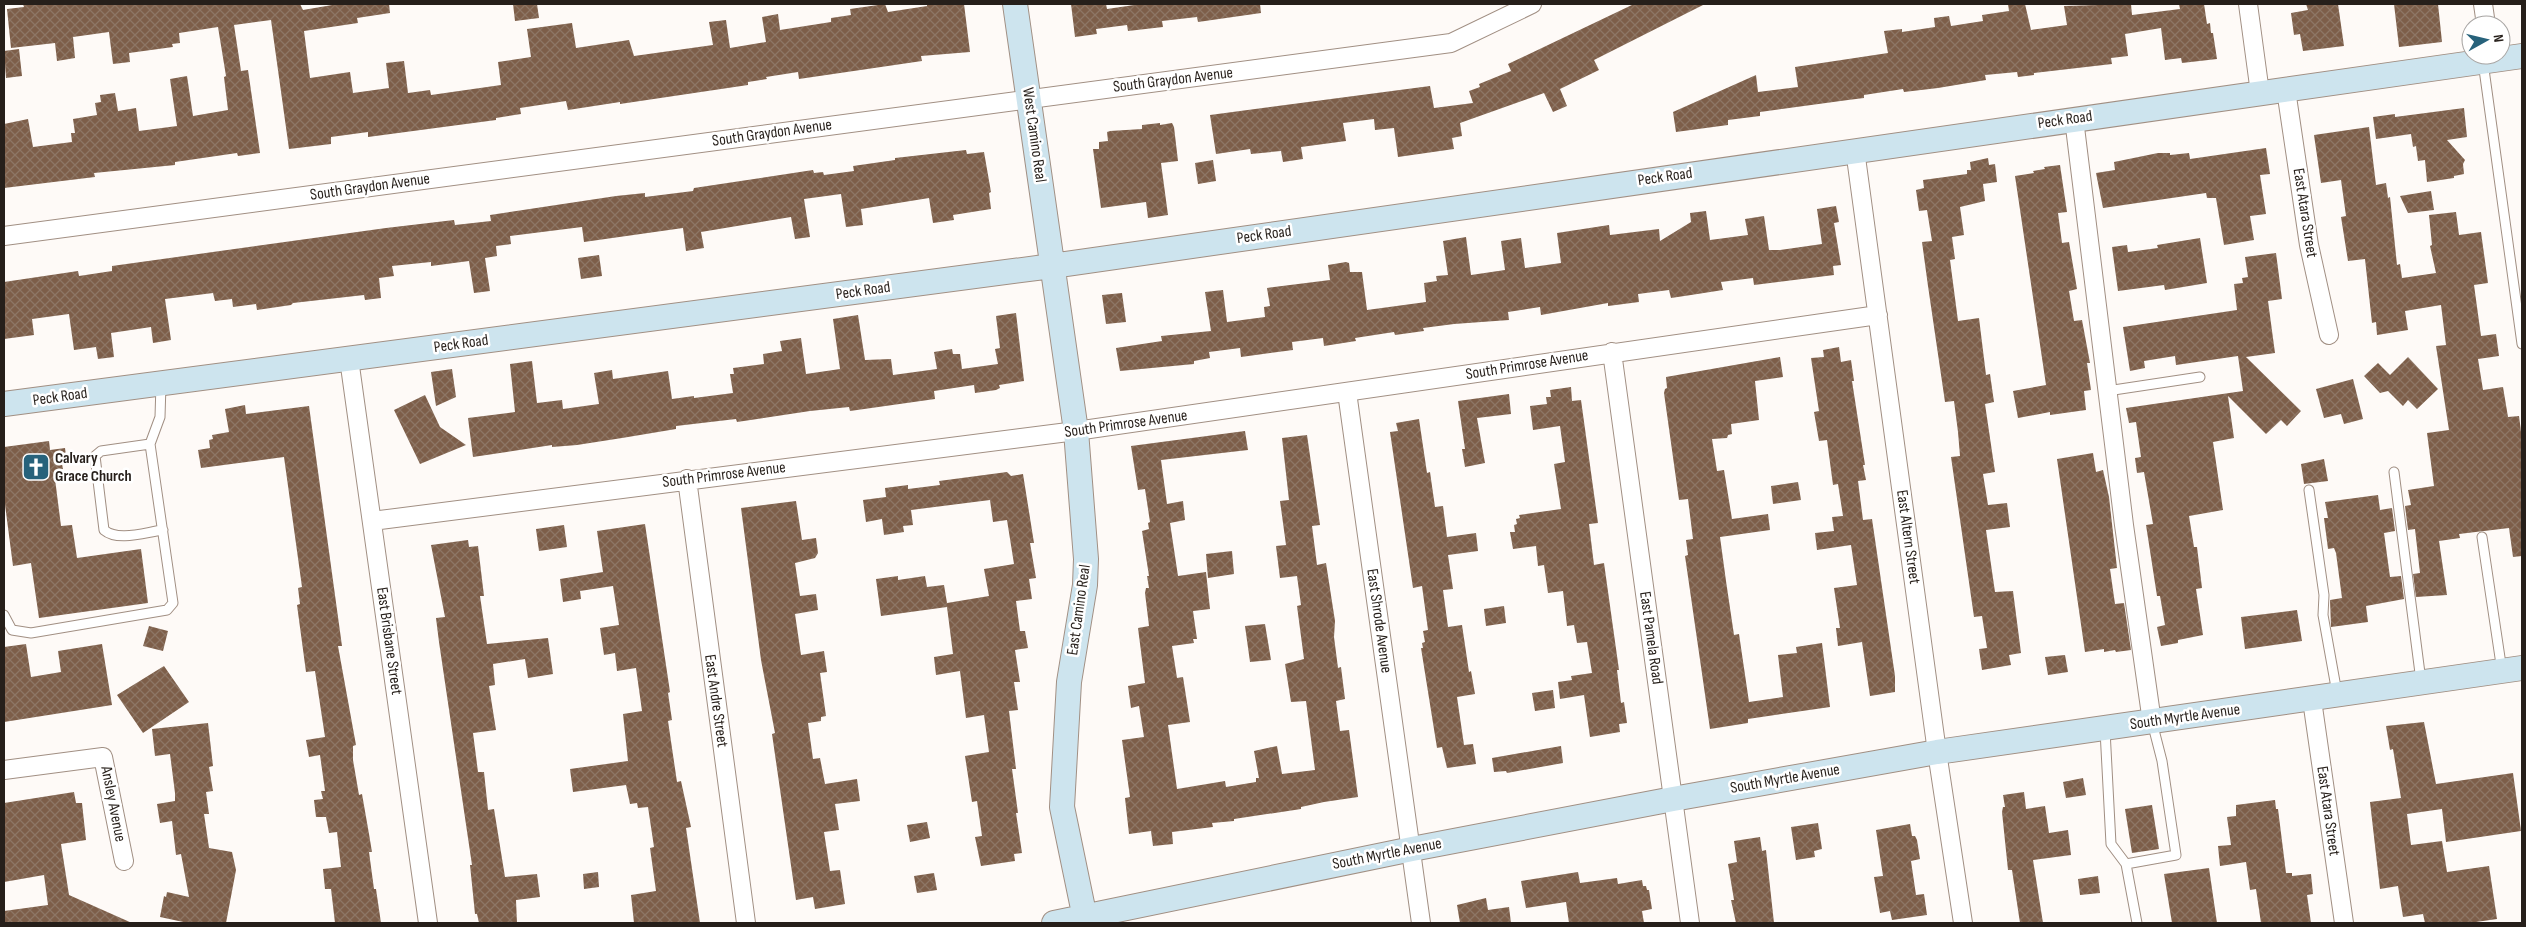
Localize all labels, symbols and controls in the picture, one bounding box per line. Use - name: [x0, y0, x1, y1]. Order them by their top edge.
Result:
- north arrow: [2461, 15, 2511, 65]
- text: N: [2489, 33, 2507, 43]
- street label: South Graydon Avenue: [1112, 63, 1234, 97]
- street label: West Camino Real: [1018, 86, 1050, 184]
- street label: Peck Road: [2036, 107, 2094, 133]
- street label: South Graydon Avenue: [711, 115, 833, 151]
- street label: Peck Road: [1636, 164, 1694, 190]
- street label: East Atara Street: [2289, 167, 2321, 259]
- street label: South Graydon Avenue: [309, 169, 431, 205]
- street label: Peck Road: [1235, 222, 1293, 248]
- street label: Peck Road: [834, 278, 892, 304]
- street label: Peck Road: [432, 331, 490, 357]
- street label: South Primrose Avenue: [1464, 346, 1590, 384]
- street label: Peck Road: [31, 384, 89, 410]
- street label: South Primrose Avenue: [1063, 406, 1189, 442]
- place label: Calvary Grace Church: [55, 449, 132, 486]
- church icon: Calvary Grace Church: [21, 452, 51, 482]
- street label: South Primrose Avenue: [661, 458, 787, 492]
- street label: East Altern Street: [1892, 489, 1924, 585]
- street label: East Camino Real: [1063, 563, 1095, 657]
- street label: East Shrode Avenue: [1362, 568, 1396, 674]
- street label: East Brisbane Street: [372, 586, 406, 696]
- street label: East Pamela Road: [1635, 590, 1667, 686]
- street label: East Andre Street: [700, 653, 732, 749]
- street label: South Myrtle Avenue: [2129, 700, 2241, 734]
- street label: South Myrtle Avenue: [1729, 760, 1841, 798]
- street label: Ansley Avenue: [96, 763, 130, 844]
- street label: East Atara Street: [2312, 765, 2344, 857]
- street label: South Myrtle Avenue: [1331, 834, 1443, 874]

